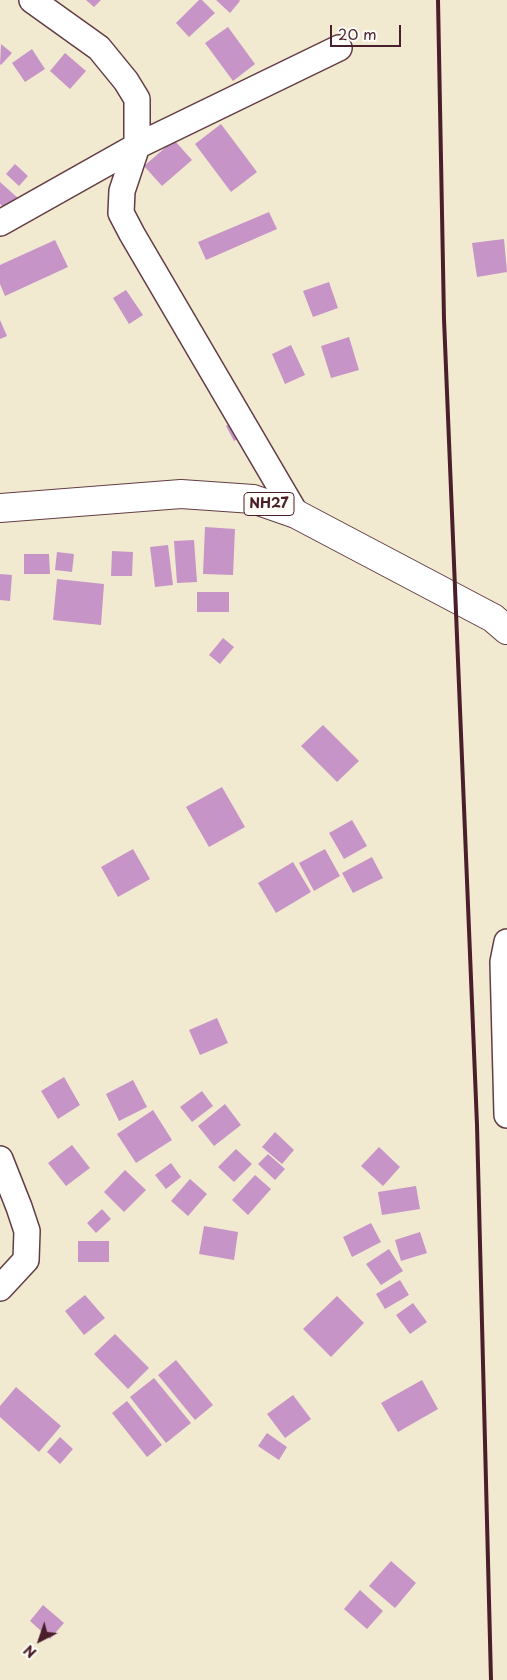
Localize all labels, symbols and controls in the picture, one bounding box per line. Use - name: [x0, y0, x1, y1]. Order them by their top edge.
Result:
- scale bar: [332, 15, 403, 47]
- text: 20 m: [338, 22, 377, 45]
- road number: NH27: [244, 492, 294, 516]
- north arrow: [15, 1615, 65, 1665]
- text: N: [19, 1640, 41, 1663]

